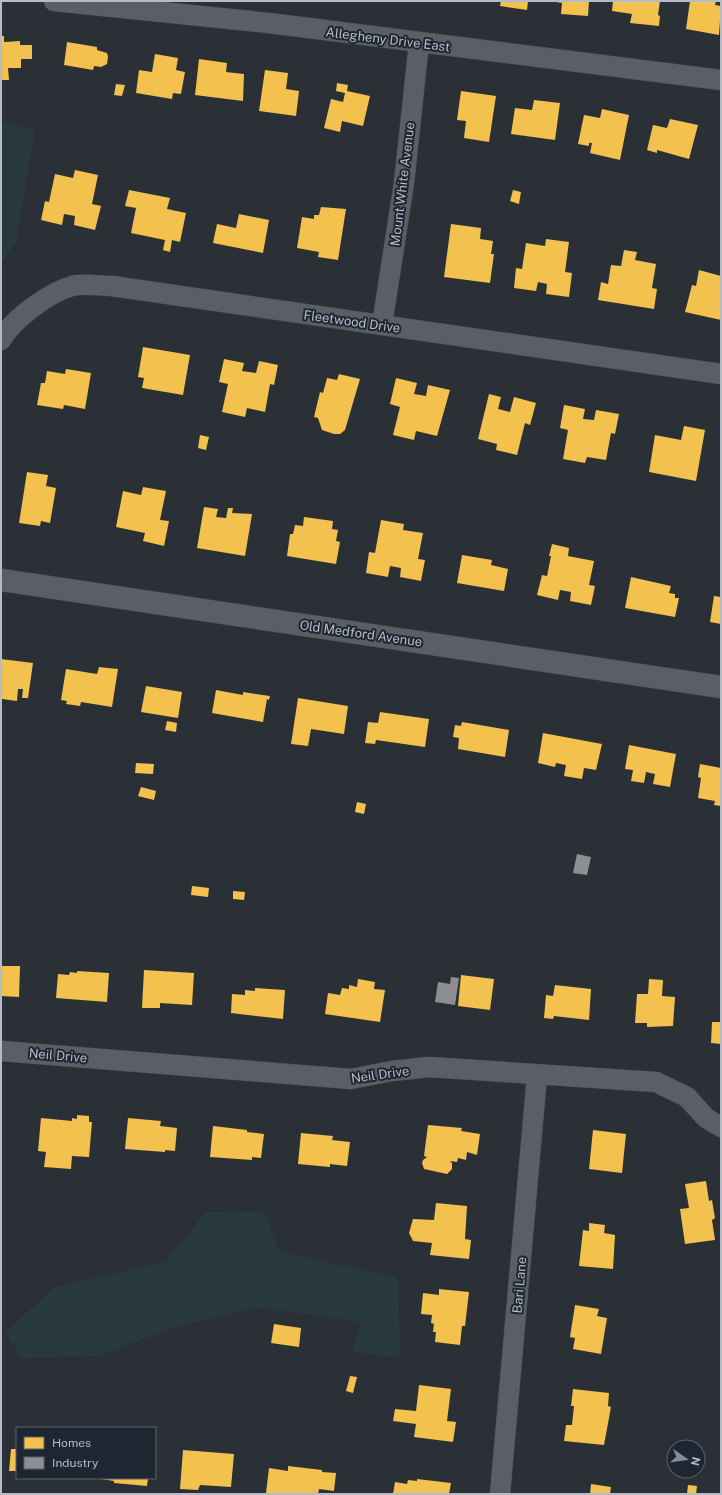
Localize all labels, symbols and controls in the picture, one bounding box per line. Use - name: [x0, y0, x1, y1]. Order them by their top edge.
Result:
- street label: Allegheny Drive East: [325, 24, 451, 55]
- street label: Mount White Avenue: [387, 121, 418, 247]
- street label: Fleetwood Drive: [303, 307, 401, 336]
- street label: Old Medford Avenue: [299, 617, 423, 650]
- street label: Neil Drive: [28, 1045, 88, 1066]
- street label: Neil Drive: [350, 1063, 410, 1086]
- street label: Bari Lane: [510, 1256, 529, 1314]
- legend: [16, 1427, 156, 1479]
- text: Homes: [52, 1436, 91, 1450]
- north arrow: [666, 1439, 706, 1479]
- text: Industry: [52, 1456, 99, 1470]
- text: N: [689, 1456, 703, 1467]

